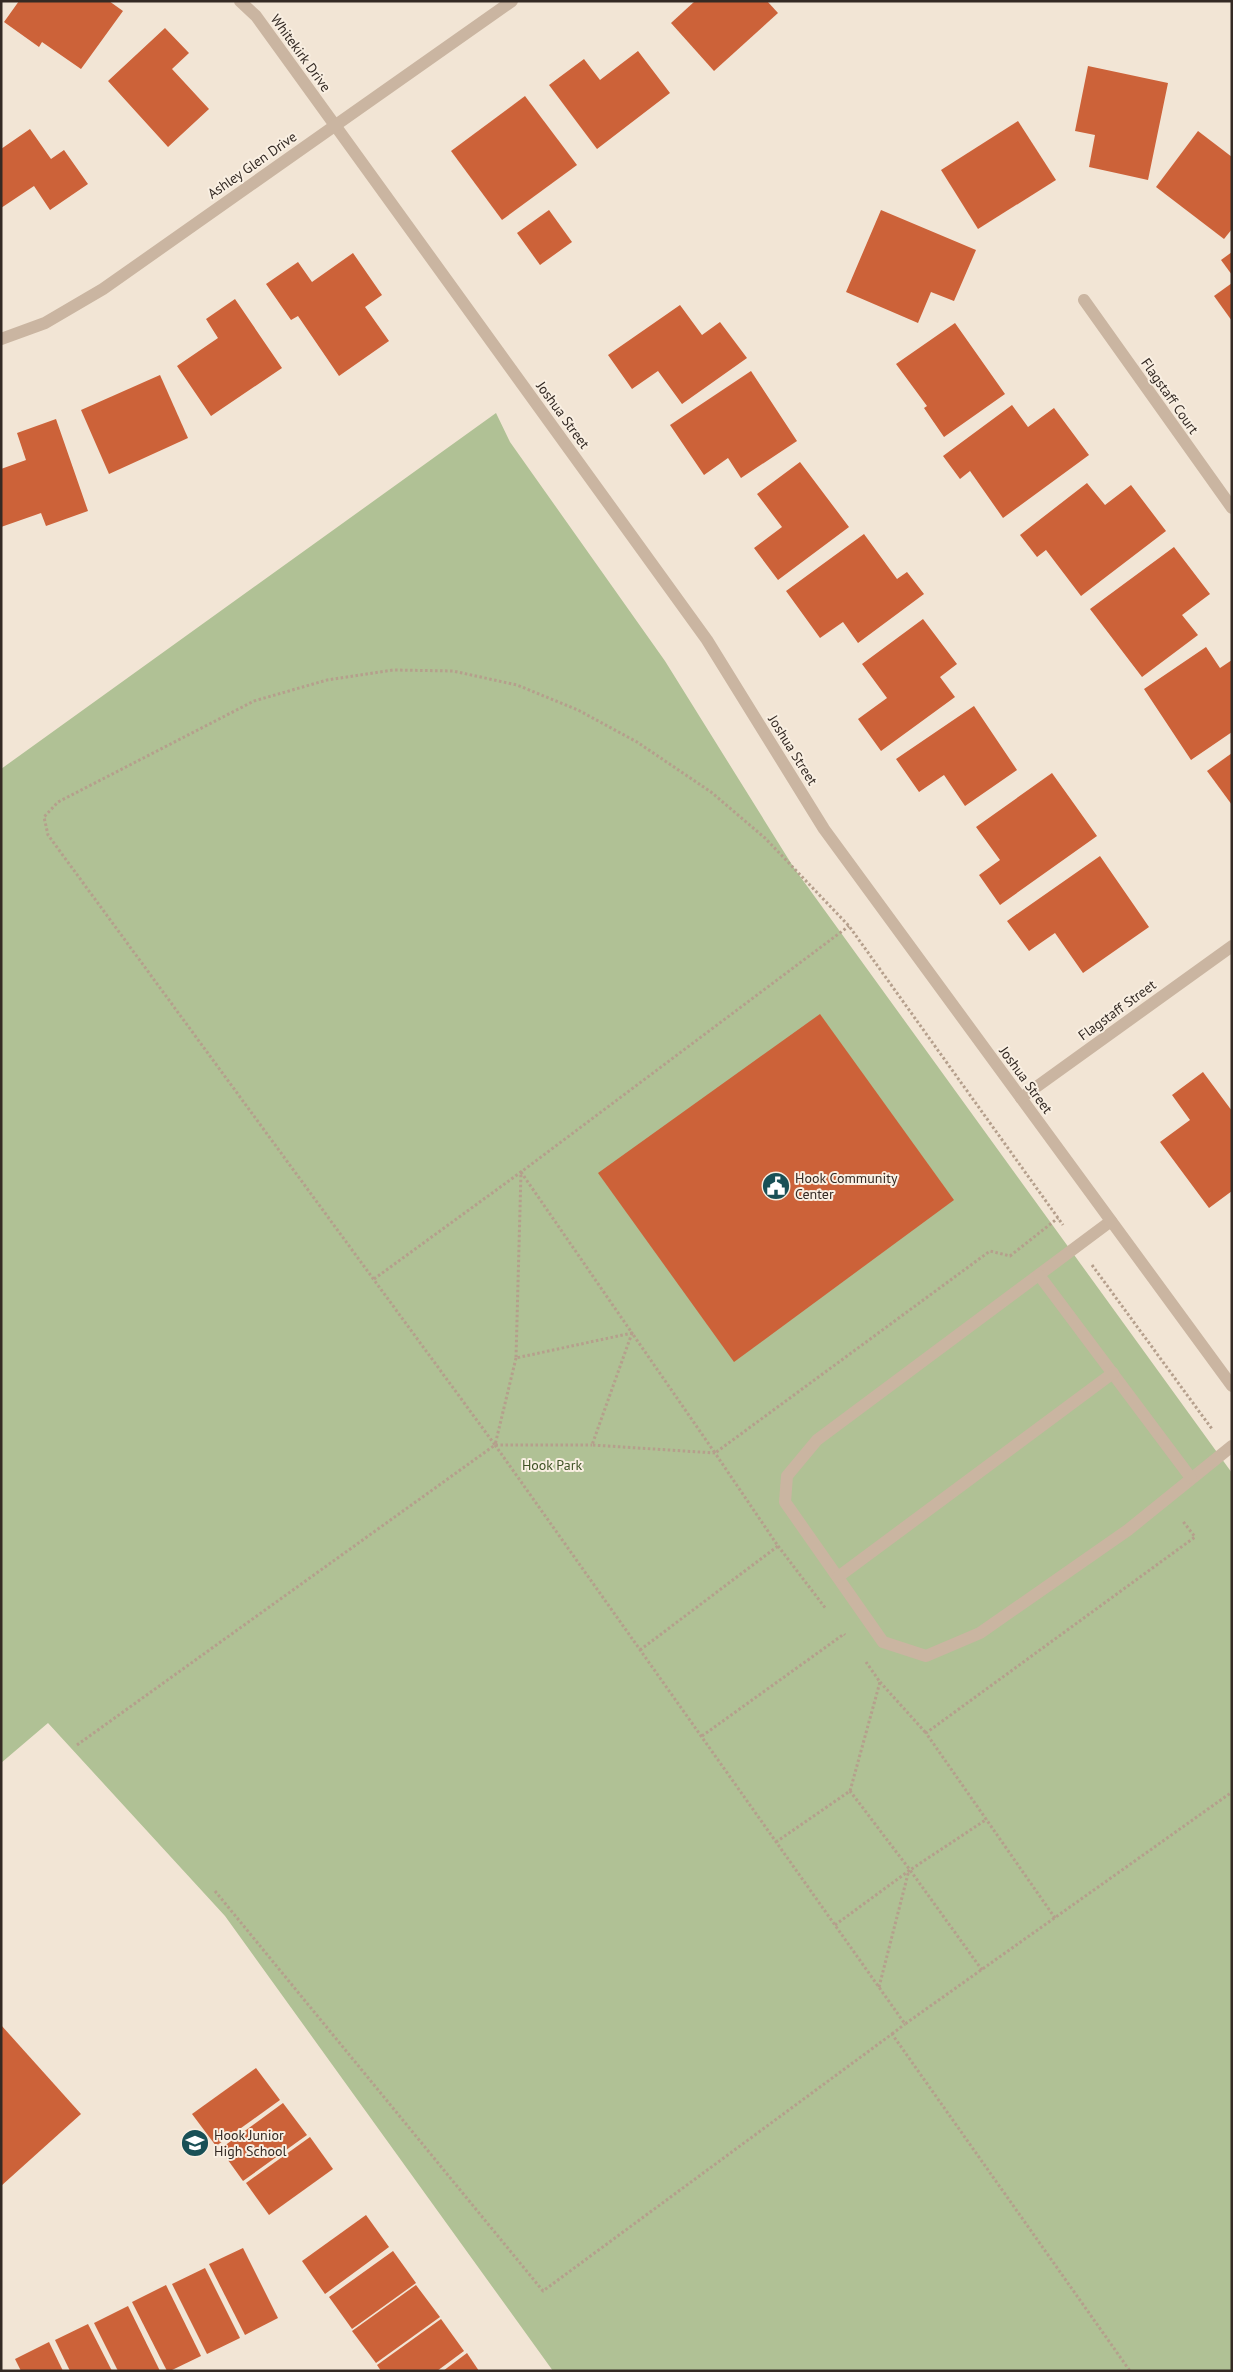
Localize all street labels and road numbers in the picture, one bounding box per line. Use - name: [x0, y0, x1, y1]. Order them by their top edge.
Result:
- street label: Whitekirk Drive: [267, 11, 335, 95]
- street label: Ashley Glen Drive: [204, 128, 300, 202]
- street label: Flagstaff Court: [1137, 355, 1203, 438]
- street label: Joshua Street: [532, 377, 594, 452]
- street label: Joshua Street: [764, 711, 822, 789]
- street label: Flagstaff Street: [1075, 976, 1160, 1044]
- street label: Joshua Street: [995, 1042, 1057, 1117]

